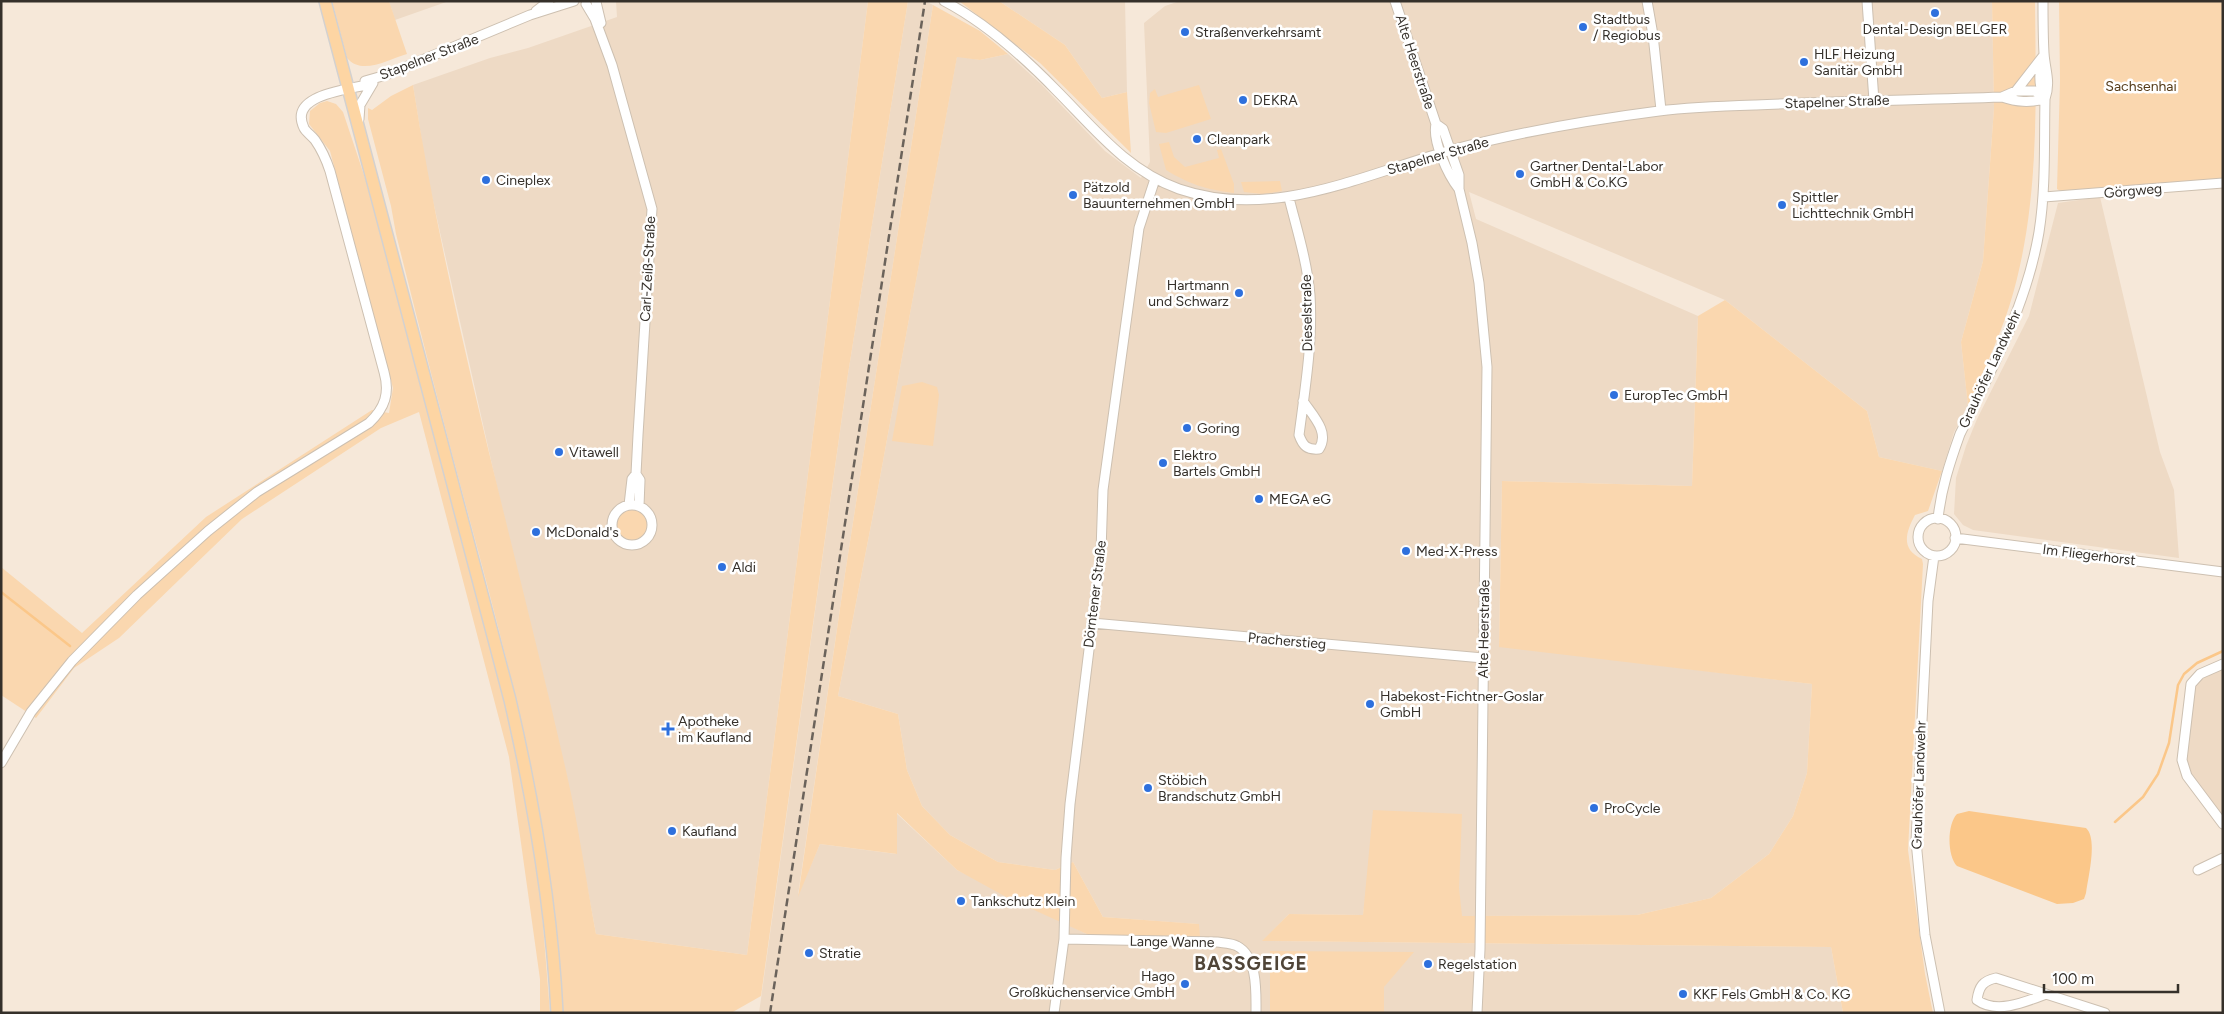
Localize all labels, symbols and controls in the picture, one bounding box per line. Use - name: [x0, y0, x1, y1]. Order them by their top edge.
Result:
- marker: Dental-Design BELGER: [1929, 7, 1941, 19]
- place label: Stadtbus / Regiobus: [1593, 11, 1660, 44]
- street label: Alte Heerstraße: [1392, 12, 1438, 112]
- marker: Stadtbus / Regiobus: [1577, 21, 1589, 33]
- place label: Dental-Design BELGER: [1863, 21, 2008, 38]
- place label: Straßenverkehrsamt: [1195, 24, 1321, 41]
- marker: Straßenverkehrsamt: [1179, 26, 1191, 38]
- street label: Stapelner Straße: [377, 30, 481, 84]
- place label: HLF Heizung Sanitär GmbH: [1814, 46, 1903, 79]
- marker: HLF Heizung Sanitär GmbH: [1798, 56, 1810, 68]
- park label: Sachsenhai: [2105, 78, 2177, 95]
- place label: DEKRA: [1253, 92, 1298, 109]
- street label: Stapelner Straße: [1784, 92, 1890, 112]
- marker: DEKRA: [1237, 94, 1249, 106]
- place label: Cleanpark: [1207, 131, 1270, 148]
- marker: Cleanpark: [1191, 133, 1203, 145]
- street label: Stapelner Straße: [1385, 133, 1491, 179]
- place label: Gartner Dental-Labor GmbH & Co.KG: [1530, 158, 1664, 191]
- marker: Gartner Dental-Labor GmbH & Co.KG: [1514, 168, 1526, 180]
- place label: Cineplex: [496, 172, 551, 189]
- marker: Cineplex: [480, 174, 492, 186]
- place label: Pätzold Bauunternehmen GmbH: [1083, 179, 1235, 212]
- street label: Görgweg: [2103, 180, 2163, 202]
- marker: Pätzold Bauunternehmen GmbH: [1067, 189, 1079, 201]
- place label: Spittler Lichttechnik GmbH: [1792, 189, 1914, 222]
- marker: Spittler Lichttechnik GmbH: [1776, 199, 1788, 211]
- street label: Carl-Zeiß-Straße: [637, 215, 659, 322]
- street label: Dieselstraße: [1298, 274, 1316, 352]
- place label: Hartmann und Schwarz: [1148, 277, 1229, 310]
- marker: Hartmann und Schwarz: [1233, 287, 1245, 299]
- street label: Grauhöfer Landwehr: [1955, 307, 2025, 431]
- place label: EuropTec GmbH: [1624, 387, 1728, 404]
- marker: EuropTec GmbH: [1608, 389, 1620, 401]
- place label: Goring: [1197, 420, 1240, 437]
- marker: Goring: [1181, 422, 1193, 434]
- place label: Vitawell: [569, 444, 619, 461]
- marker: Vitawell: [553, 446, 565, 458]
- place label: Elektro Bartels GmbH: [1173, 447, 1261, 480]
- marker: Elektro Bartels GmbH: [1157, 457, 1169, 469]
- place label: MEGA eG: [1269, 491, 1331, 508]
- marker: MEGA eG: [1253, 493, 1265, 505]
- place label: McDonald's: [546, 524, 619, 541]
- marker: McDonald's: [530, 526, 542, 538]
- street label: Dörntener Straße: [1080, 539, 1110, 649]
- street label: Im Fliegerhorst: [2041, 541, 2137, 569]
- place label: Med-X-Press: [1416, 543, 1497, 560]
- marker: Med-X-Press: [1400, 545, 1412, 557]
- place label: Aldi: [732, 559, 756, 576]
- marker: Aldi: [716, 561, 728, 573]
- street label: Alte Heerstraße: [1475, 579, 1493, 678]
- street label: Pracherstieg: [1247, 629, 1327, 653]
- place label: Habekost-Fichtner-Goslar GmbH: [1380, 688, 1544, 721]
- marker: Habekost-Fichtner-Goslar GmbH: [1364, 698, 1376, 710]
- place label: Apotheke im Kaufland: [678, 713, 751, 746]
- street label: Grauhöfer Landwehr: [1908, 720, 1930, 850]
- marker: Apotheke im Kaufland: [662, 723, 674, 735]
- place label: Stöbich Brandschutz GmbH: [1158, 772, 1281, 805]
- marker: Stöbich Brandschutz GmbH: [1142, 782, 1154, 794]
- place label: ProCycle: [1604, 800, 1661, 817]
- marker: ProCycle: [1588, 802, 1600, 814]
- place label: Kaufland: [682, 823, 737, 840]
- marker: Kaufland: [666, 825, 678, 837]
- place label: Tankschutz Klein: [971, 893, 1075, 910]
- marker: Tankschutz Klein: [955, 895, 967, 907]
- street label: Lange Wanne: [1129, 933, 1215, 951]
- place label: Stratie: [819, 945, 861, 962]
- marker: Stratie: [803, 947, 815, 959]
- district label: BASSGEIGE: [1194, 952, 1308, 975]
- place label: Regelstation: [1438, 956, 1517, 973]
- marker: Regelstation: [1422, 958, 1434, 970]
- scale bar: [2044, 962, 2178, 994]
- place label: Hago Großküchenservice GmbH: [1009, 968, 1175, 1001]
- text: 100 m: [2052, 970, 2094, 988]
- marker: Hago Großküchenservice GmbH: [1179, 978, 1191, 990]
- place label: KKF Fels GmbH & Co. KG: [1693, 986, 1851, 1003]
- marker: KKF Fels GmbH & Co. KG: [1677, 988, 1689, 1000]

